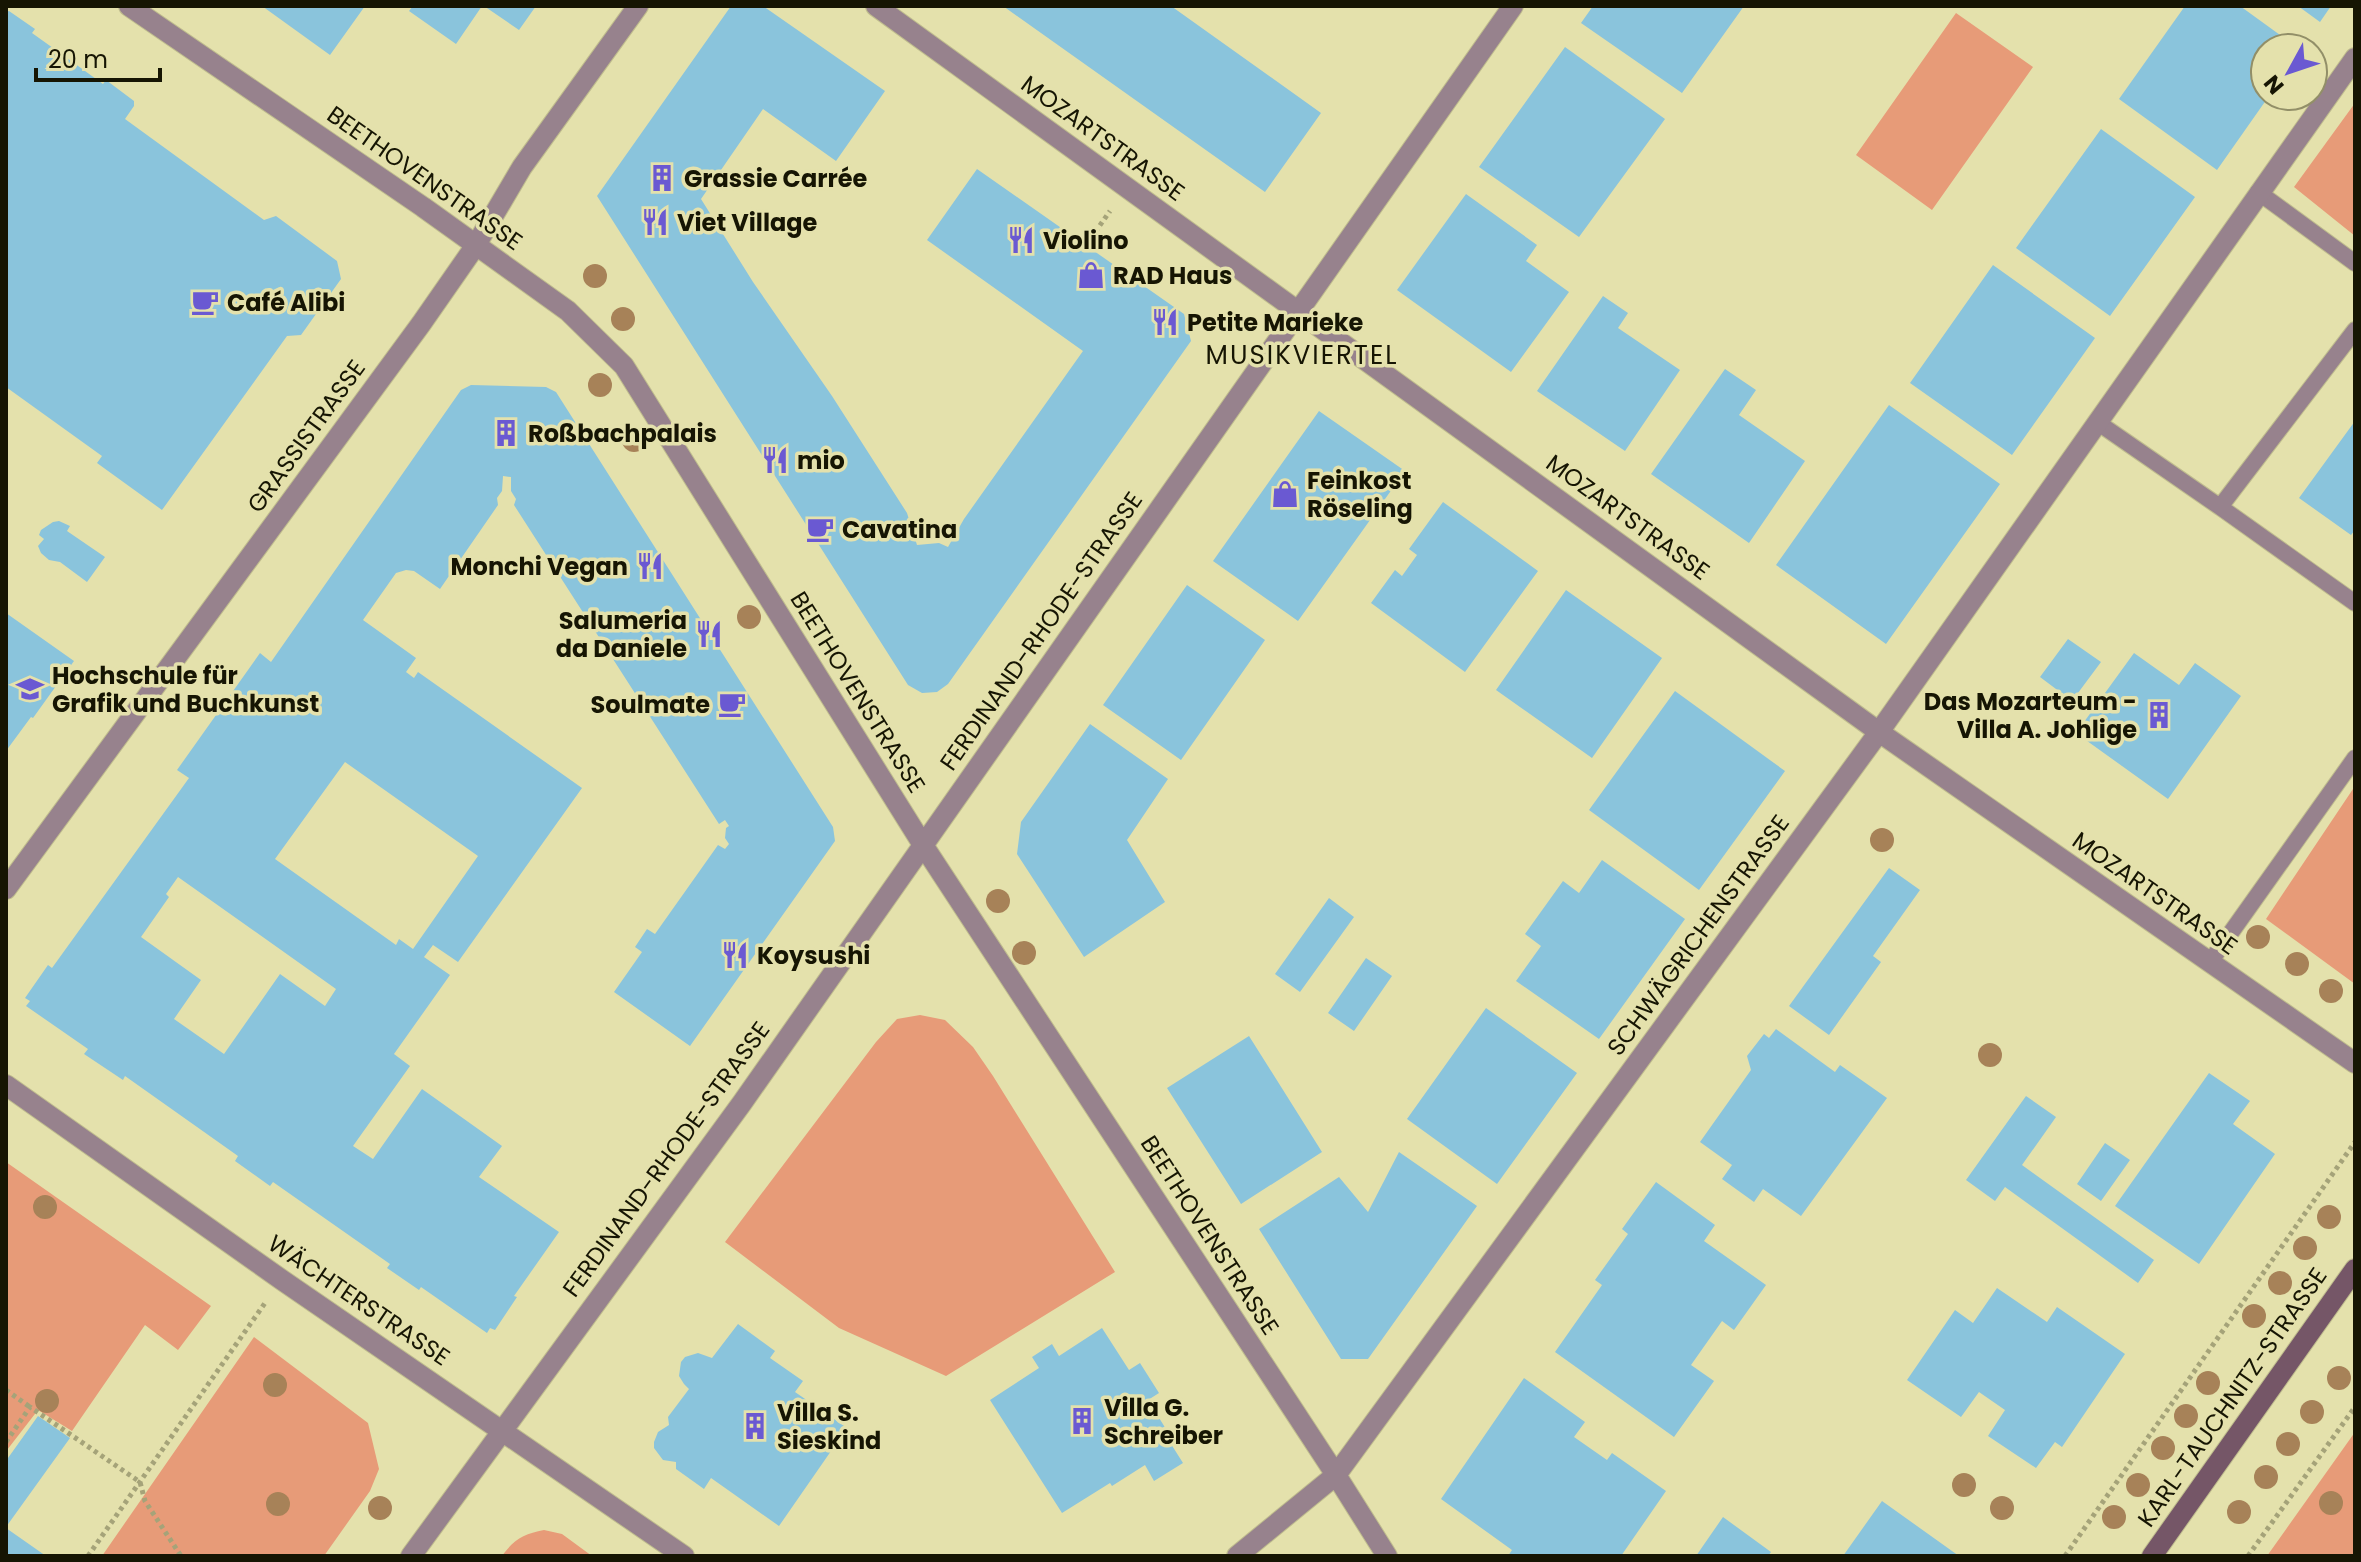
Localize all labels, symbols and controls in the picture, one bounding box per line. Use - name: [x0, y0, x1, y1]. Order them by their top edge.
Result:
- scale bar: [36, 32, 160, 82]
- north arrow: [2249, 32, 2329, 112]
- text: 20 m: [48, 43, 108, 76]
- street label: MOZARTSTRASSE: [1015, 67, 1191, 209]
- text: N: [2257, 68, 2291, 101]
- street label: BEETHOVENSTRASSE: [321, 98, 529, 258]
- place label: Grassie Carrée: [684, 162, 868, 195]
- building icon: Grassie Carrée: [647, 163, 677, 193]
- place label: Viet Village: [677, 206, 818, 239]
- restaurant icon: Viet Village: [640, 207, 670, 237]
- place label: Violino: [1043, 224, 1129, 257]
- restaurant icon: Violino: [1006, 225, 1036, 255]
- place label: RAD Haus: [1113, 259, 1232, 292]
- shop icon: RAD Haus: [1076, 260, 1106, 290]
- place label: Café Alibi: [227, 286, 345, 319]
- cafe icon: Café Alibi: [190, 287, 220, 317]
- place label: Petite Marieke: [1187, 306, 1363, 339]
- restaurant icon: Petite Marieke: [1150, 307, 1180, 337]
- district label: MUSIKVIERTEL: [1206, 337, 1398, 373]
- street label: GRASSISTRASSE: [239, 353, 373, 519]
- place label: Roßbachpalais: [528, 417, 717, 450]
- building icon: Roßbachpalais: [491, 418, 521, 448]
- place label: mio: [797, 444, 845, 477]
- restaurant icon: mio: [760, 445, 790, 475]
- street label: MOZARTSTRASSE: [1540, 446, 1716, 588]
- place label: Feinkost Röseling: [1307, 464, 1413, 525]
- shop icon: Feinkost Röseling: [1270, 479, 1300, 509]
- street label: FERDINAND-RHODE-STRASSE: [932, 485, 1150, 777]
- place label: Cavatina: [842, 513, 957, 546]
- cafe icon: Cavatina: [805, 514, 835, 544]
- place label: Monchi Vegan: [451, 550, 628, 583]
- restaurant icon: Monchi Vegan: [635, 551, 665, 581]
- street label: BEETHOVENSTRASSE: [783, 585, 933, 799]
- place label: Salumeria da Daniele: [556, 604, 687, 665]
- restaurant icon: Salumeria da Daniele: [694, 619, 724, 649]
- place label: Hochschule für Grafik und Buchkunst: [52, 659, 319, 720]
- school or university icon: Hochschule für Grafik und Buchkunst: [15, 674, 45, 704]
- place label: Das Mozarteum - Villa A. Johlige: [1924, 685, 2137, 746]
- place label: Soulmate: [590, 688, 710, 721]
- cafe icon: Soulmate: [717, 689, 747, 719]
- building icon: Das Mozarteum - Villa A. Johlige: [2144, 700, 2174, 730]
- street label: SCHWÄGRICHENSTRASSE: [1599, 808, 1797, 1062]
- street label: MOZARTSTRASSE: [2066, 824, 2244, 962]
- place label: Koysushi: [757, 939, 870, 972]
- restaurant icon: Koysushi: [720, 940, 750, 970]
- street label: FERDINAND-RHODE-STRASSE: [555, 1015, 777, 1303]
- street label: BEETHOVENSTRASSE: [1133, 1129, 1287, 1341]
- street label: WÄCHTERSTRASSE: [262, 1227, 456, 1373]
- street label: KARL-TAUCHNITZ-STRASSE: [2130, 1261, 2334, 1533]
- place label: Villa G. Schreiber: [1104, 1391, 1223, 1452]
- place label: Villa S. Sieskind: [777, 1396, 881, 1457]
- building icon: Villa G. Schreiber: [1067, 1406, 1097, 1436]
- building icon: Villa S. Sieskind: [740, 1411, 770, 1441]

